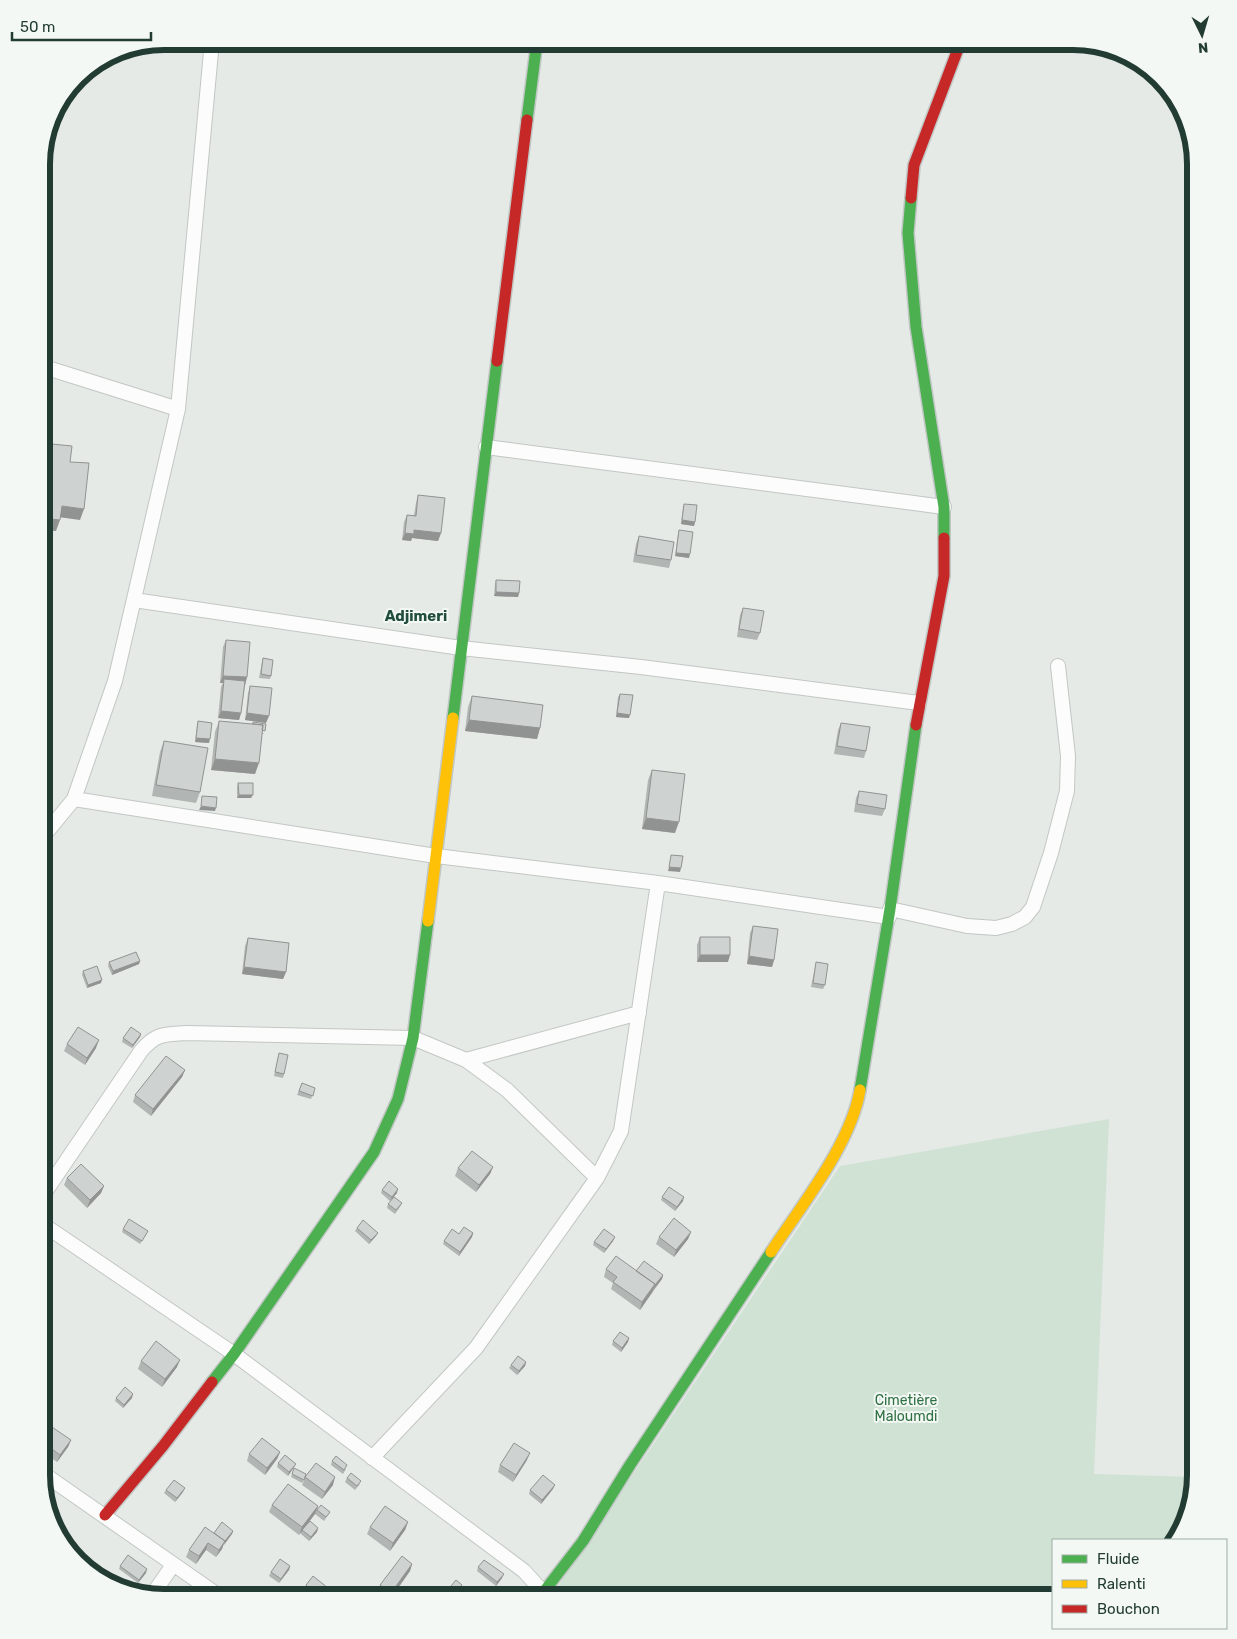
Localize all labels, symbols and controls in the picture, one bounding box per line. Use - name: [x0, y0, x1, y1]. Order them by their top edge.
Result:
- scale bar: [12, 10, 151, 42]
- north arrow: [1177, 10, 1227, 60]
- text: 50 m: [20, 18, 55, 36]
- text: N: [1197, 39, 1209, 56]
- district label: Adjimeri: [385, 607, 447, 625]
- park label: Cimetière Maloumdi: [875, 1392, 937, 1425]
- legend: [1052, 1539, 1227, 1629]
- text: Fluide: [1097, 1550, 1139, 1568]
- text: Ralenti: [1097, 1575, 1146, 1593]
- text: Bouchon: [1097, 1600, 1160, 1618]

